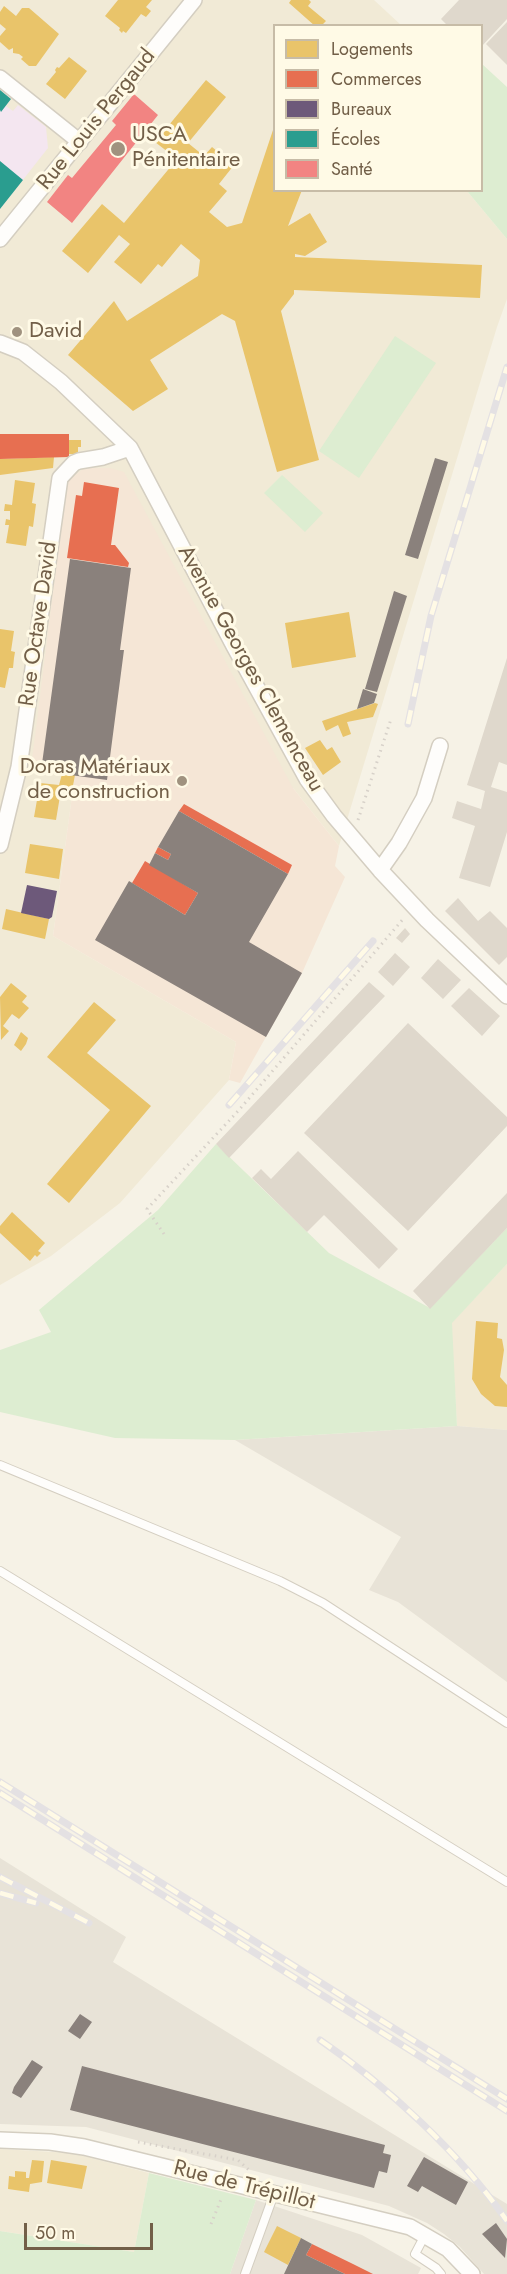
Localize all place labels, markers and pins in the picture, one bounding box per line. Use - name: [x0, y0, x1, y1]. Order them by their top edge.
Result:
- place label: USCA Pénitentaire: [132, 123, 240, 174]
- marker: USCA Pénitentaire: [109, 140, 127, 158]
- place label: David: [29, 319, 82, 345]
- marker: David: [10, 325, 24, 339]
- place label: Doras Matériaux de construction: [20, 755, 170, 806]
- marker: Doras Matériaux de construction: [175, 774, 189, 788]

